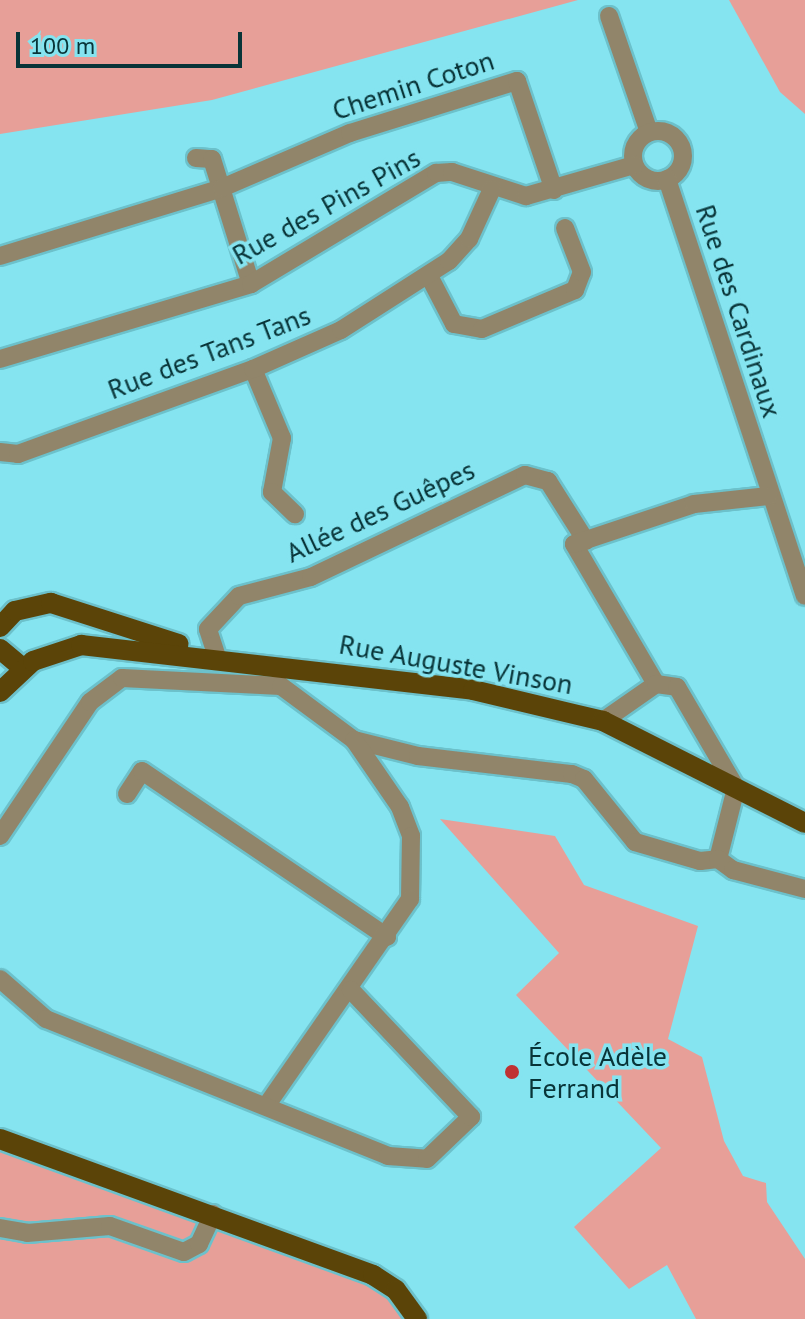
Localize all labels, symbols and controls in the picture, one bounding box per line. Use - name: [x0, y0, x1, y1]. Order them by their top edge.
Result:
- scale bar: [20, 16, 246, 66]
- text: 100 m: [30, 30, 95, 61]
- street label: Chemin Coton: [328, 43, 498, 127]
- street label: Rue des Pins Pins: [226, 140, 426, 272]
- street label: Rue des Cardinaux: [689, 200, 789, 422]
- street label: Rue des Tans Tans: [102, 298, 316, 406]
- street label: Allée des Guêpes: [280, 453, 480, 569]
- street label: Rue Auguste Vinson: [336, 627, 576, 701]
- place label: École Adèle Ferrand: [528, 1039, 668, 1105]
- marker: École Adèle Ferrand: [503, 1063, 521, 1081]

